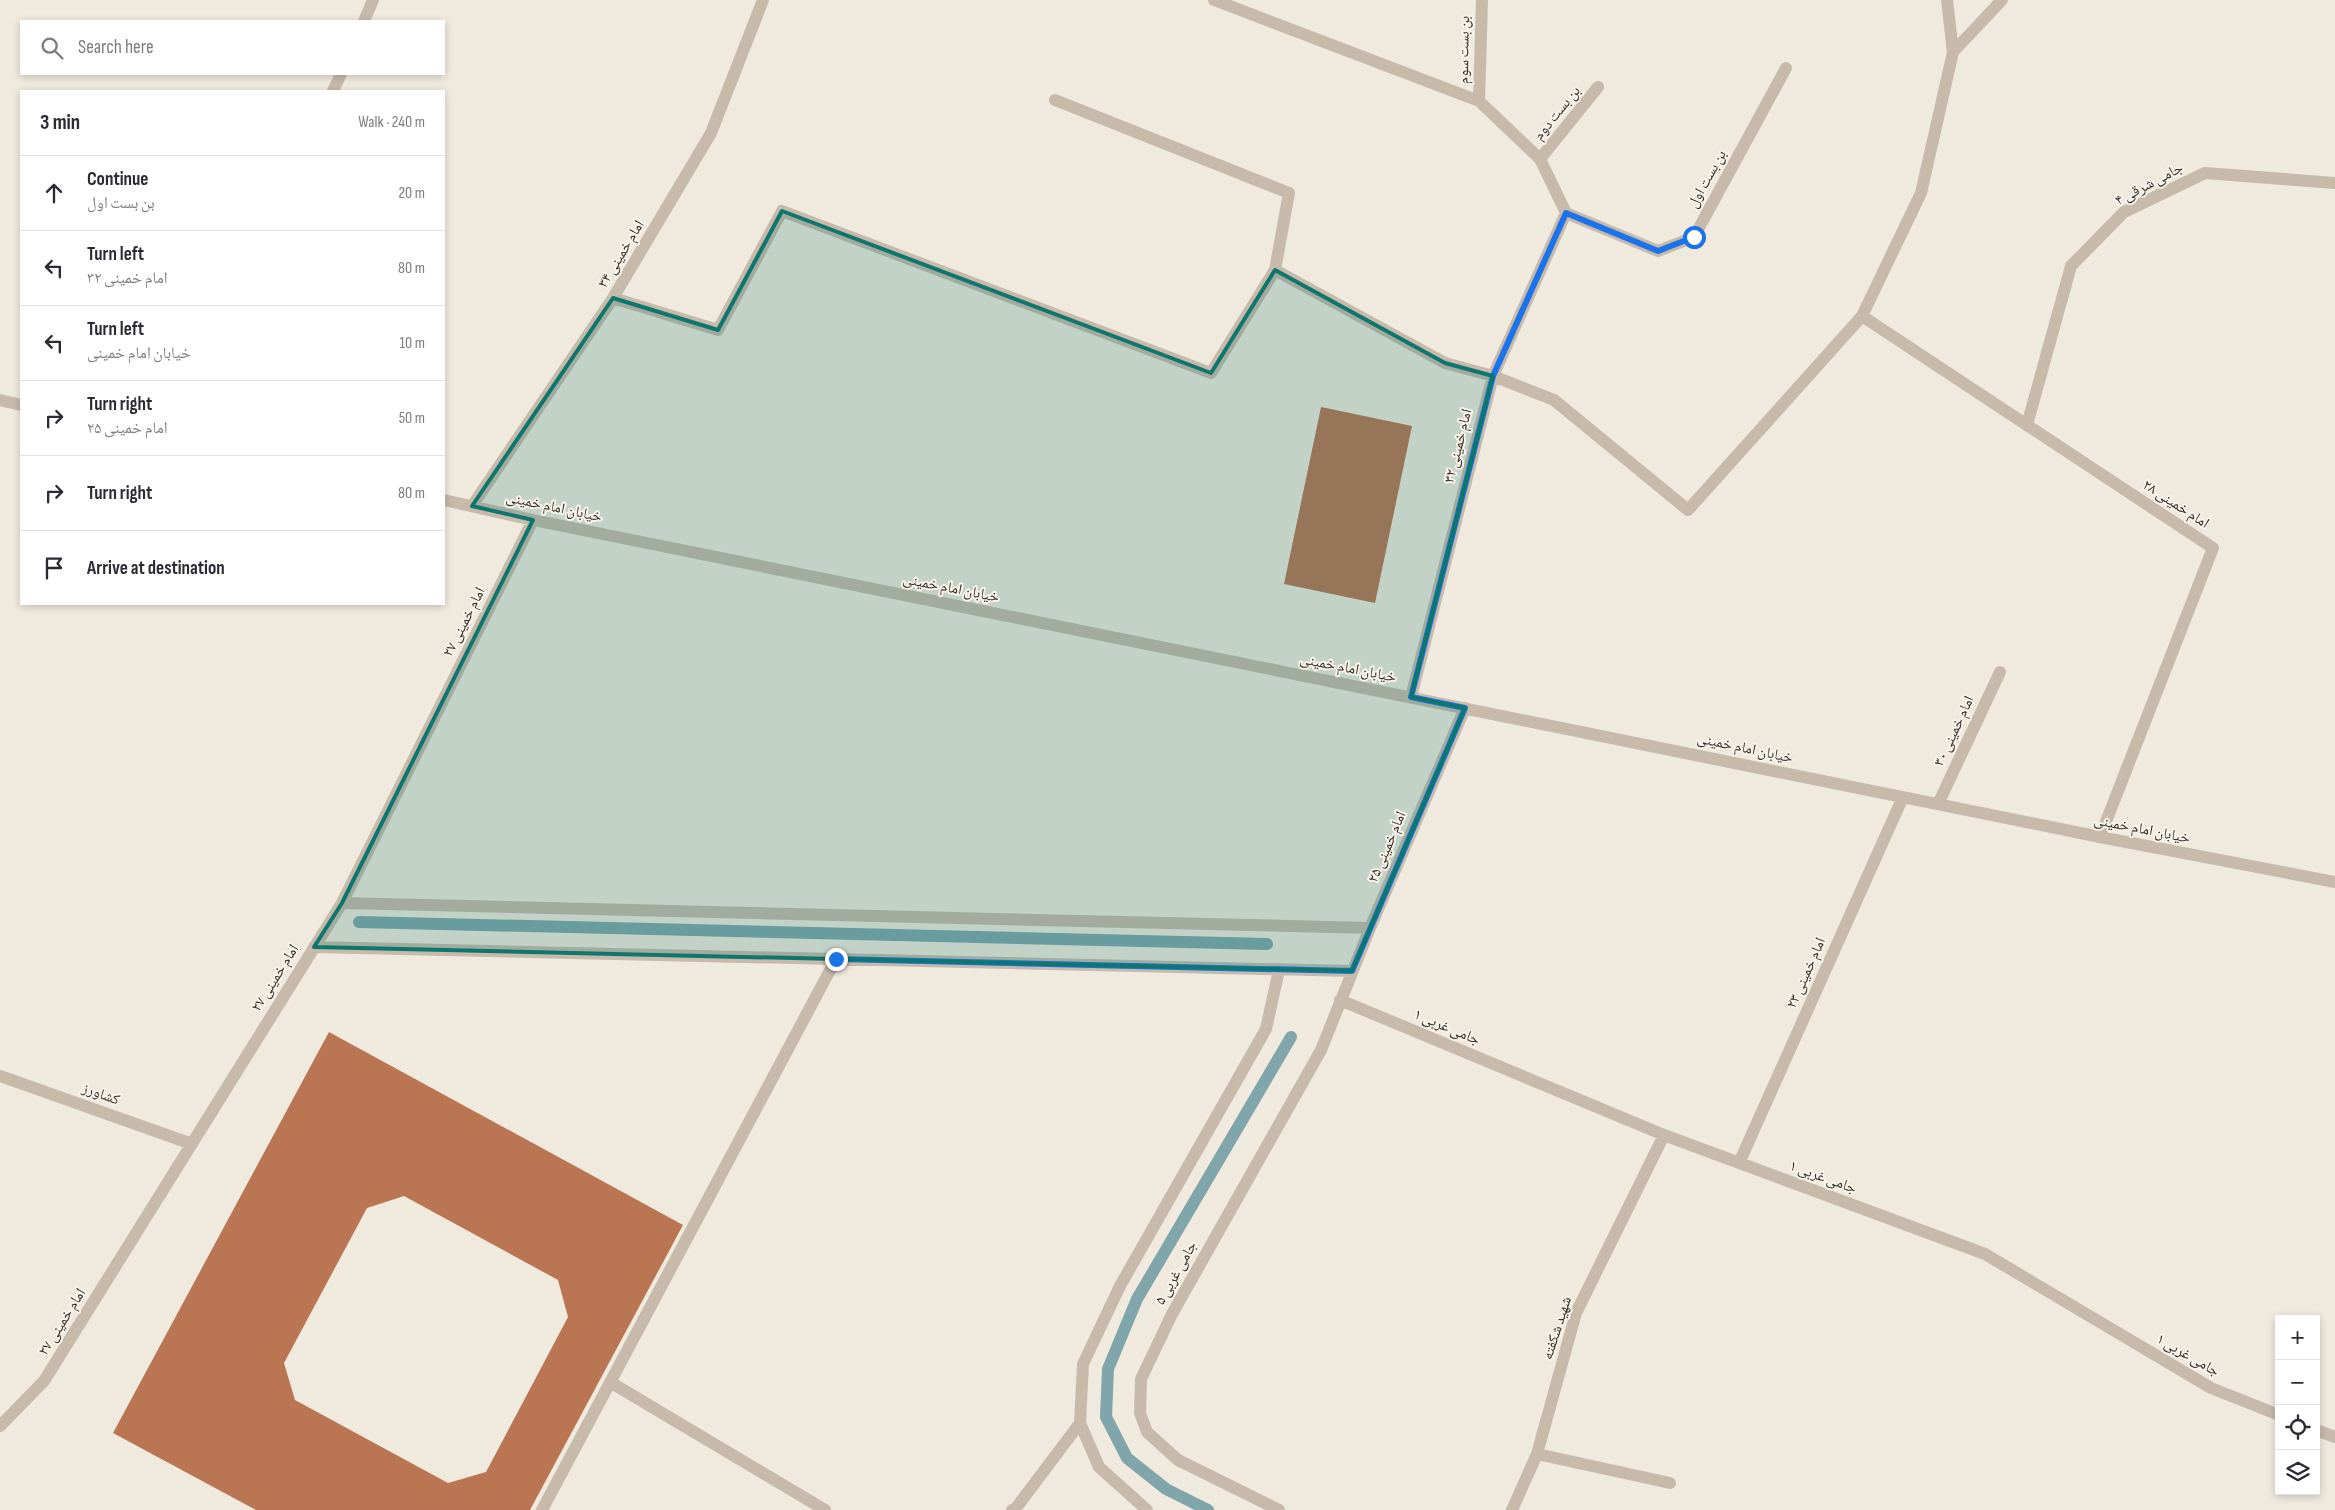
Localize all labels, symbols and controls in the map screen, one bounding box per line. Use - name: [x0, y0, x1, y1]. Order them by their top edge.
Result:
- street label: بن بست سوم: [1454, 16, 1474, 84]
- search box: [20, 20, 445, 75]
- icon: search: [38, 34, 66, 62]
- text: Search here: [78, 36, 154, 59]
- street label: بن بست دوم: [1529, 82, 1585, 144]
- text: 3 min: [40, 110, 80, 135]
- text: Walk · 240 m: [358, 113, 425, 132]
- street label: بن بست اول: [1683, 147, 1731, 211]
- street label: جامی شرقی ۴: [2112, 158, 2187, 210]
- text: Continue: [87, 168, 148, 191]
- icon: ahead: [40, 179, 68, 207]
- text: 20 m: [398, 184, 425, 203]
- text: بن بست اول: [87, 194, 155, 213]
- street label: امام خمینی ۳۴: [593, 217, 649, 291]
- route start: [1683, 226, 1706, 249]
- text: Turn left: [87, 243, 144, 266]
- icon: left: [40, 254, 68, 282]
- text: 80 m: [398, 259, 425, 278]
- text: امام خمینی ۳۲: [87, 269, 168, 288]
- text: Turn left: [87, 318, 144, 341]
- icon: left: [40, 329, 68, 357]
- text: 10 m: [399, 334, 425, 353]
- text: خیابان امام خمینی: [87, 344, 191, 363]
- text: Turn right: [87, 393, 152, 416]
- icon: right: [40, 404, 68, 432]
- street label: امام خمینی ۳۲: [1440, 407, 1476, 485]
- text: 50 m: [399, 409, 425, 428]
- text: امام خمینی ۲۵: [87, 419, 168, 438]
- street label: امام خمینی ۲۸: [2139, 475, 2213, 533]
- icon: right: [40, 479, 68, 507]
- text: Turn right: [87, 482, 152, 505]
- text: 80 m: [398, 484, 425, 503]
- street label: خیابان امام خمینی: [504, 488, 604, 527]
- icon: arrive: [40, 554, 68, 582]
- text: Arrive at destination: [87, 557, 225, 580]
- street label: خیابان امام خمینی: [901, 569, 1001, 607]
- street label: امام خمینی ۲۷: [438, 584, 490, 660]
- street label: خیابان امام خمینی: [1298, 649, 1398, 687]
- street label: امام خمینی ۳۰: [1929, 693, 1979, 769]
- street label: خیابان امام خمینی: [1695, 729, 1795, 768]
- street label: امام خمینی ۲۵: [1363, 808, 1411, 886]
- street label: خیابان امام خمینی: [2092, 810, 2192, 848]
- street label: امام خمینی ۲۳: [1782, 935, 1830, 1011]
- street label: امام خمینی ۲۷: [247, 941, 303, 1015]
- route end: [825, 948, 848, 971]
- street label: جامی غربی ۱: [1411, 1005, 1483, 1050]
- street label: کشاورز: [79, 1078, 122, 1110]
- street label: جامی غربی ۱: [1787, 1156, 1860, 1198]
- street label: جامی غربی ۵: [1151, 1237, 1202, 1308]
- street label: امام خمینی ۲۷: [34, 1285, 90, 1359]
- street label: شهید شکفته: [1538, 1294, 1576, 1362]
- map controls: [2275, 1315, 2320, 1495]
- button: +: [2275, 1315, 2320, 1360]
- street label: جامی غربی ۱: [2153, 1329, 2223, 1381]
- button: −: [2275, 1360, 2320, 1405]
- button: locate: [2275, 1405, 2320, 1450]
- button: layers: [2275, 1450, 2320, 1495]

